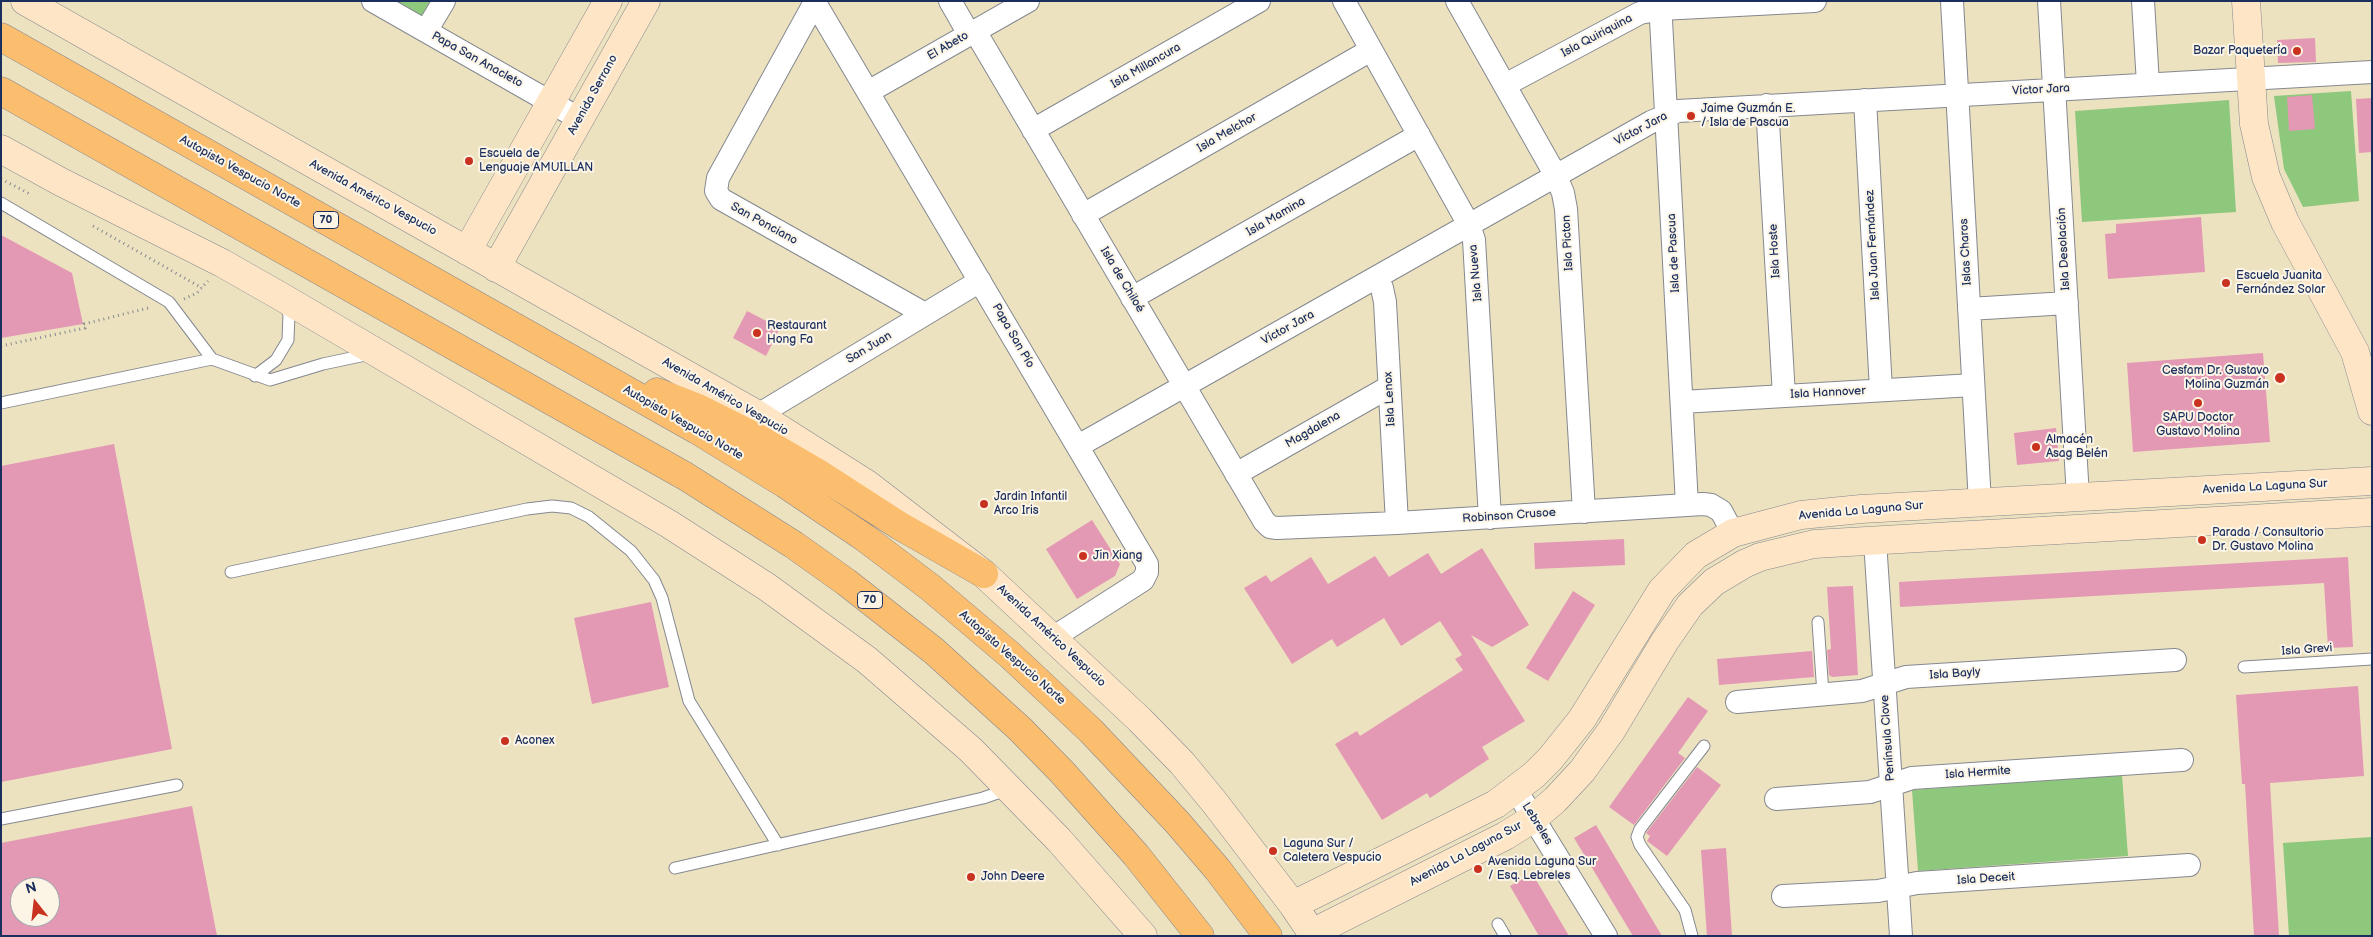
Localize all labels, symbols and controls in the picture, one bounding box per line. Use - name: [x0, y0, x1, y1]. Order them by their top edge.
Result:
- street label: Isla Quiriquina: [1559, 11, 1635, 61]
- street label: El Abeto: [925, 28, 971, 64]
- street label: Papa San Anacleto: [429, 29, 525, 91]
- street label: Isla Millancura: [1109, 40, 1183, 92]
- place label: Bazar Paquetería: [2193, 44, 2287, 58]
- marker: Bazar Paquetería: [2291, 45, 2303, 57]
- street label: Avenida Serrano: [565, 52, 621, 138]
- street label: Víctor Jara: [2012, 81, 2070, 99]
- place label: Jaime Guzmán E. / Isla de Pascua: [1701, 102, 1795, 130]
- street label: Víctor Jara: [1612, 109, 1670, 149]
- street label: Isla Melchor: [1195, 110, 1259, 156]
- marker: Jaime Guzmán E. / Isla de Pascua: [1685, 110, 1697, 122]
- street label: Autopista Vespucio Norte: [177, 133, 303, 211]
- place label: Escuela de Lenguaje AMUILLAN: [479, 147, 593, 175]
- marker: Escuela de Lenguaje AMUILLAN: [463, 155, 475, 167]
- street label: Avenida Américo Vespucio: [307, 157, 439, 239]
- street label: Isla Juan Fernández: [1863, 190, 1883, 300]
- street label: Isla Mamina: [1244, 194, 1308, 240]
- street label: San Ponciano: [728, 200, 800, 248]
- street label: Isla Desolación: [2055, 207, 2073, 291]
- road number: 70: [314, 212, 338, 228]
- street label: Isla de Pascua: [1665, 213, 1683, 293]
- street label: Isla Picton: [1559, 215, 1577, 271]
- street label: Islas Charos: [1957, 218, 1975, 286]
- street label: Isla Hoste: [1766, 224, 1784, 278]
- street label: Isla Nueva: [1466, 244, 1486, 302]
- street label: Isla de Chiloé: [1097, 245, 1147, 315]
- place label: Escuela Juanita Fernández Solar: [2236, 269, 2325, 297]
- marker: Escuela Juanita Fernández Solar: [2220, 277, 2232, 289]
- street label: Papa San Pío: [989, 301, 1037, 371]
- street label: Víctor Jara: [1259, 308, 1317, 348]
- place label: Restaurant Hong Fa: [767, 319, 827, 347]
- marker: Restaurant Hong Fa: [751, 327, 763, 339]
- street label: San Juan: [844, 329, 894, 367]
- street label: Avenida Américo Vespucio: [659, 355, 791, 439]
- place label: Cesfam Dr. Gustavo Molina Guzmán: [2162, 364, 2269, 392]
- street label: Isla Lenox: [1381, 371, 1399, 427]
- marker: Cesfam Dr. Gustavo Molina Guzmán: [2273, 371, 2287, 385]
- street label: Autopista Vespucio Norte: [620, 383, 746, 463]
- street label: Isla Hannover: [1790, 384, 1866, 402]
- marker: SAPU Doctor Gustavo Molina: [2192, 397, 2204, 409]
- street label: Magdalena: [1283, 409, 1343, 451]
- place label: SAPU Doctor Gustavo Molina: [2156, 411, 2240, 439]
- place label: Almacén Asag Belén: [2046, 433, 2108, 461]
- marker: Almacén Asag Belén: [2030, 441, 2042, 453]
- street label: Avenida La Laguna Sur: [2202, 477, 2328, 497]
- place label: Jardin Infantil Arco Iris: [994, 490, 1067, 518]
- marker: Jardin Infantil Arco Iris: [978, 498, 990, 510]
- street label: Avenida La Laguna Sur: [1798, 498, 1924, 524]
- street label: Robinson Crusoe: [1462, 506, 1556, 526]
- place label: Parada / Consultorio Dr. Gustavo Molina: [2212, 526, 2324, 554]
- marker: Parada / Consultorio Dr. Gustavo Molina: [2196, 534, 2208, 546]
- place label: Jin Xiang: [1093, 549, 1142, 563]
- marker: Jin Xiang: [1077, 550, 1089, 562]
- street label: Avenida Américo Vespucio: [994, 582, 1108, 690]
- road number: 70: [858, 592, 882, 608]
- street label: Autopista Vespucio Norte: [956, 608, 1068, 708]
- street label: Isla Grevi: [2281, 641, 2333, 659]
- street label: Isla Bayly: [1929, 665, 1981, 683]
- street label: Península Clove: [1878, 694, 1898, 782]
- place label: Aconex: [515, 734, 555, 748]
- marker: Aconex: [499, 735, 511, 747]
- street label: Isla Hermite: [1945, 764, 2011, 782]
- street label: Lebreles: [1518, 800, 1556, 848]
- street label: Avenida La Laguna Sur: [1408, 818, 1524, 890]
- place label: Laguna Sur / Caletera Vespucio: [1283, 837, 1382, 865]
- marker: Laguna Sur / Caletera Vespucio: [1267, 845, 1279, 857]
- place label: Avenida Laguna Sur / Esq. Lebreles: [1488, 855, 1596, 883]
- marker: Avenida Laguna Sur / Esq. Lebreles: [1472, 863, 1484, 875]
- place label: John Deere: [981, 870, 1045, 884]
- street label: Isla Deceit: [1957, 870, 2015, 888]
- marker: John Deere: [965, 871, 977, 883]
- north arrow: [10, 877, 60, 927]
- text: N: [24, 878, 38, 898]

